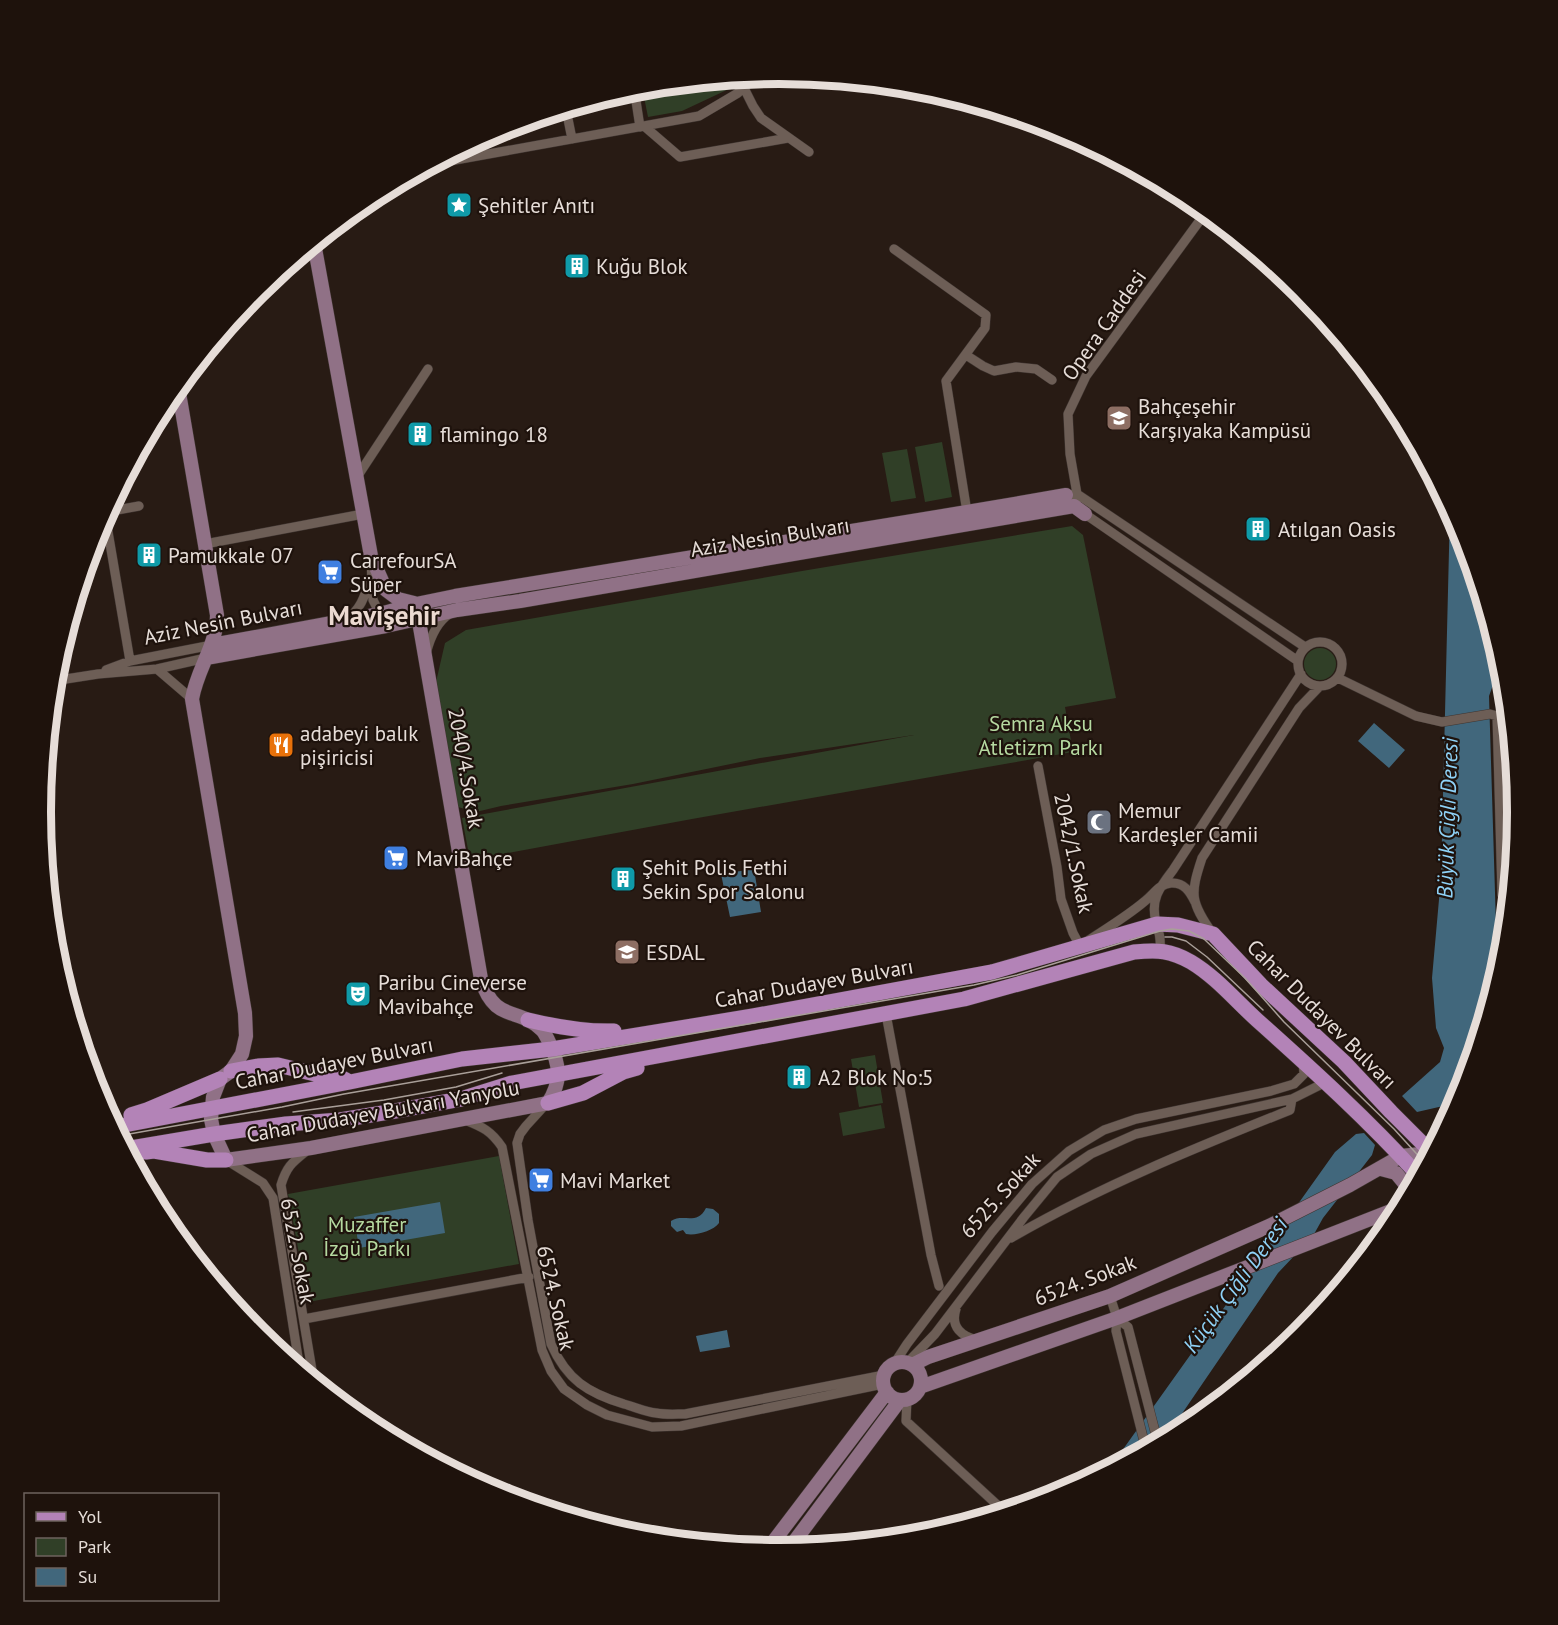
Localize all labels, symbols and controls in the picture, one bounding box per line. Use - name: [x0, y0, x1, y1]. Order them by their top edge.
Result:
- place icon: Şehitler Anıtı: [444, 190, 474, 220]
- place label: Şehitler Anıtı: [478, 192, 595, 219]
- building icon: Kuğu Blok: [562, 251, 592, 281]
- place label: Kuğu Blok: [596, 253, 687, 280]
- street label: Opera Caddesi: [1056, 264, 1152, 386]
- place label: Bahçeşehir Karşıyaka Kampüsü: [1138, 393, 1311, 444]
- school or university icon: Bahçeşehir Karşıyaka Kampüsü: [1104, 403, 1134, 433]
- building icon: flamingo 18: [405, 419, 435, 449]
- place label: flamingo 18: [440, 421, 548, 448]
- street label: Aziz Nesin Bulvarı: [689, 511, 851, 563]
- building icon: Atılgan Oasis: [1243, 514, 1273, 544]
- place label: Atılgan Oasis: [1278, 516, 1396, 543]
- building icon: Pamukkale 07: [134, 540, 164, 570]
- place label: Pamukkale 07: [168, 542, 294, 569]
- place label: CarrefourSA Süper: [350, 547, 457, 598]
- supermarket icon: CarrefourSA Süper: [315, 557, 345, 587]
- street label: Aziz Nesin Bulvarı: [142, 593, 304, 651]
- district label: Mavişehir: [328, 598, 440, 632]
- street label: 2040/4.Sokak: [442, 706, 490, 830]
- park label: Semra Aksu Atletizm Parkı: [979, 710, 1103, 761]
- place label: adabeyi balık pişiricisi: [300, 720, 418, 771]
- restaurant icon: adabeyi balık pişiricisi: [266, 730, 296, 760]
- water label: Büyük Çiğli Deresi: [1430, 736, 1464, 899]
- street label: 2042/1.Sokak: [1048, 790, 1100, 916]
- place label: Memur Kardeşler Camii: [1118, 797, 1259, 848]
- mosque icon: Memur Kardeşler Camii: [1084, 807, 1114, 837]
- supermarket icon: MaviBahçe: [381, 843, 411, 873]
- place label: MaviBahçe: [416, 845, 513, 872]
- place label: Şehit Polis Fethi Sekin Spor Salonu: [642, 854, 805, 905]
- building icon: Şehit Polis Fethi Sekin Spor Salonu: [608, 864, 638, 894]
- street label: Cahar Dudayev Bulvarı: [1241, 933, 1403, 1095]
- school or university icon: ESDAL: [612, 937, 642, 967]
- place label: ESDAL: [646, 939, 705, 966]
- street label: Cahar Dudayev Bulvarı: [713, 952, 915, 1014]
- place label: Paribu Cineverse Mavibahçe: [378, 969, 527, 1020]
- theatre icon: Paribu Cineverse Mavibahçe: [343, 979, 373, 1009]
- street label: Cahar Dudayev Bulvarı: [233, 1031, 435, 1095]
- building icon: A2 Blok No:5: [784, 1062, 814, 1092]
- place label: A2 Blok No:5: [818, 1064, 933, 1091]
- street label: Cahar Dudayev Bulvarı Yanyolu: [244, 1074, 522, 1148]
- street label: 6525. Sokak: [954, 1146, 1046, 1244]
- supermarket icon: Mavi Market: [526, 1165, 556, 1195]
- place label: Mavi Market: [560, 1167, 670, 1194]
- street label: 6522. Sokak: [275, 1196, 321, 1306]
- park label: Muzaffer İzgü Parkı: [323, 1211, 411, 1262]
- water label: Küçük Çiğli Deresi: [1176, 1211, 1294, 1358]
- street label: 6524. Sokak: [531, 1243, 581, 1353]
- street label: 6524. Sokak: [1030, 1248, 1140, 1312]
- legend: [24, 1493, 219, 1601]
- text: Yol: [78, 1505, 102, 1528]
- text: Park: [78, 1535, 111, 1558]
- text: Su: [78, 1565, 97, 1588]

